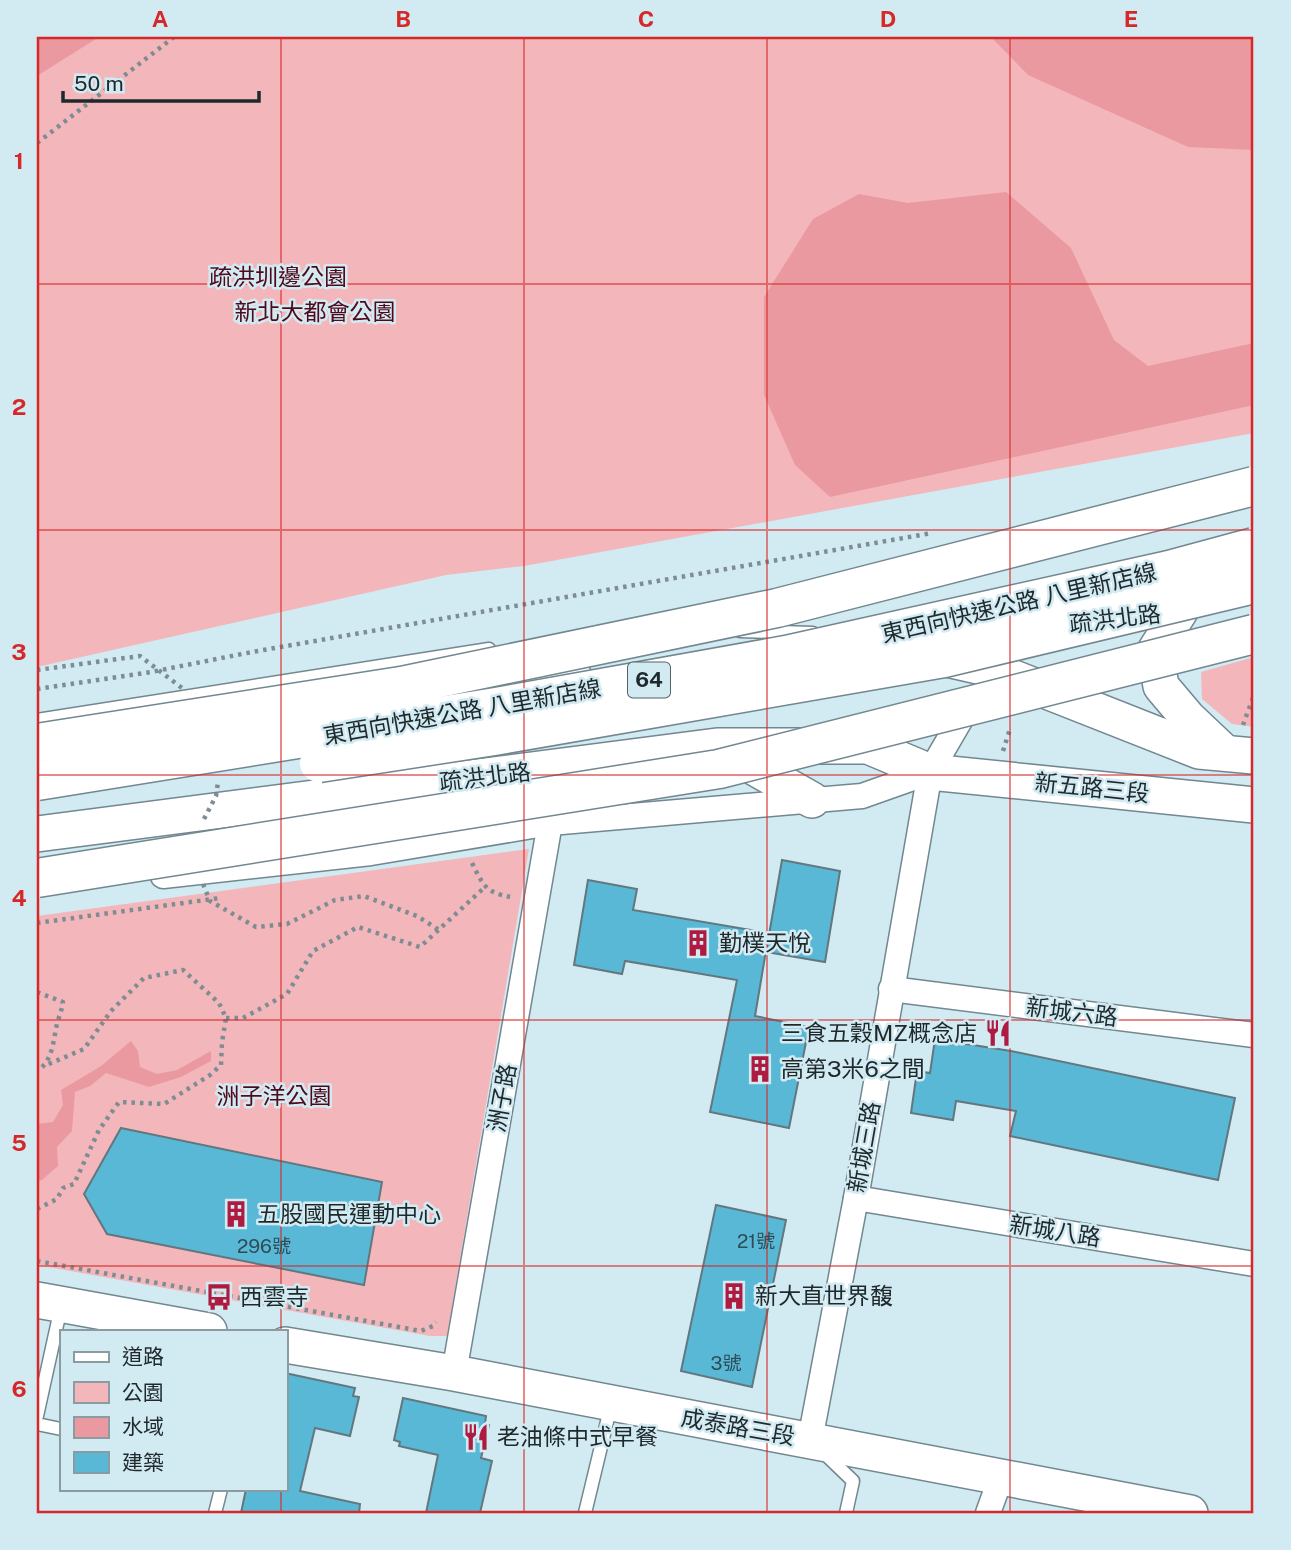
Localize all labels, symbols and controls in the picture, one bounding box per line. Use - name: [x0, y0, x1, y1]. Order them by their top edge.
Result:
- text: A: [152, 5, 169, 32]
- text: B: [395, 5, 411, 32]
- text: C: [638, 5, 654, 32]
- text: D: [880, 5, 896, 32]
- text: E: [1124, 5, 1138, 32]
- scale bar: [63, 60, 259, 104]
- text: 50 m: [74, 71, 124, 96]
- text: 1: [14, 147, 24, 174]
- park label: 疏洪圳邊公園: [209, 263, 347, 290]
- park label: 新北大都會公園: [235, 298, 396, 325]
- text: 2: [12, 393, 26, 420]
- street label: 東西向快速公路 八里新店線: [879, 558, 1159, 647]
- street label: 疏洪北路: [1068, 599, 1162, 638]
- text: 3: [11, 638, 27, 665]
- road number: 64: [628, 662, 670, 698]
- street label: 東西向快速公路 八里新店線: [321, 674, 603, 749]
- street label: 疏洪北路: [438, 757, 532, 796]
- street label: 新五路三段: [1033, 768, 1151, 807]
- text: 4: [11, 884, 27, 911]
- building icon: 勤樸天悅: [683, 928, 713, 958]
- place label: 勤樸天悅: [719, 929, 811, 956]
- street label: 新城六路: [1025, 992, 1119, 1031]
- restaurant icon: 三食五穀MZ概念店: [983, 1018, 1013, 1048]
- place label: 三食五穀MZ概念店: [781, 1019, 977, 1046]
- building icon: 高第3米6之間: [745, 1054, 775, 1084]
- place label: 高第3米6之間: [781, 1055, 925, 1082]
- street label: 洲子路: [482, 1062, 521, 1134]
- park label: 洲子洋公園: [217, 1082, 332, 1109]
- street label: 新城三路: [842, 1099, 885, 1195]
- text: 5: [11, 1129, 27, 1156]
- building icon: 五股國民運動中心: [221, 1199, 251, 1229]
- place label: 五股國民運動中心: [257, 1200, 441, 1227]
- street label: 新城八路: [1008, 1210, 1103, 1251]
- house number: 21號: [737, 1230, 775, 1252]
- house number: 296號: [237, 1235, 291, 1257]
- building icon: 新大直世界馥: [719, 1281, 749, 1311]
- bus stop icon: 西雲寺: [204, 1282, 234, 1312]
- place label: 新大直世界馥: [755, 1282, 893, 1309]
- place label: 西雲寺: [240, 1283, 309, 1310]
- legend: [60, 1330, 287, 1490]
- text: 道路: [122, 1344, 164, 1369]
- house number: 3號: [711, 1352, 741, 1374]
- text: 6: [11, 1375, 27, 1402]
- text: 公園: [122, 1380, 164, 1405]
- street label: 成泰路三段: [679, 1403, 797, 1450]
- text: 水域: [122, 1414, 164, 1439]
- restaurant icon: 老油條中式早餐: [461, 1422, 491, 1452]
- place label: 老油條中式早餐: [497, 1423, 658, 1450]
- text: 建築: [122, 1450, 164, 1475]

